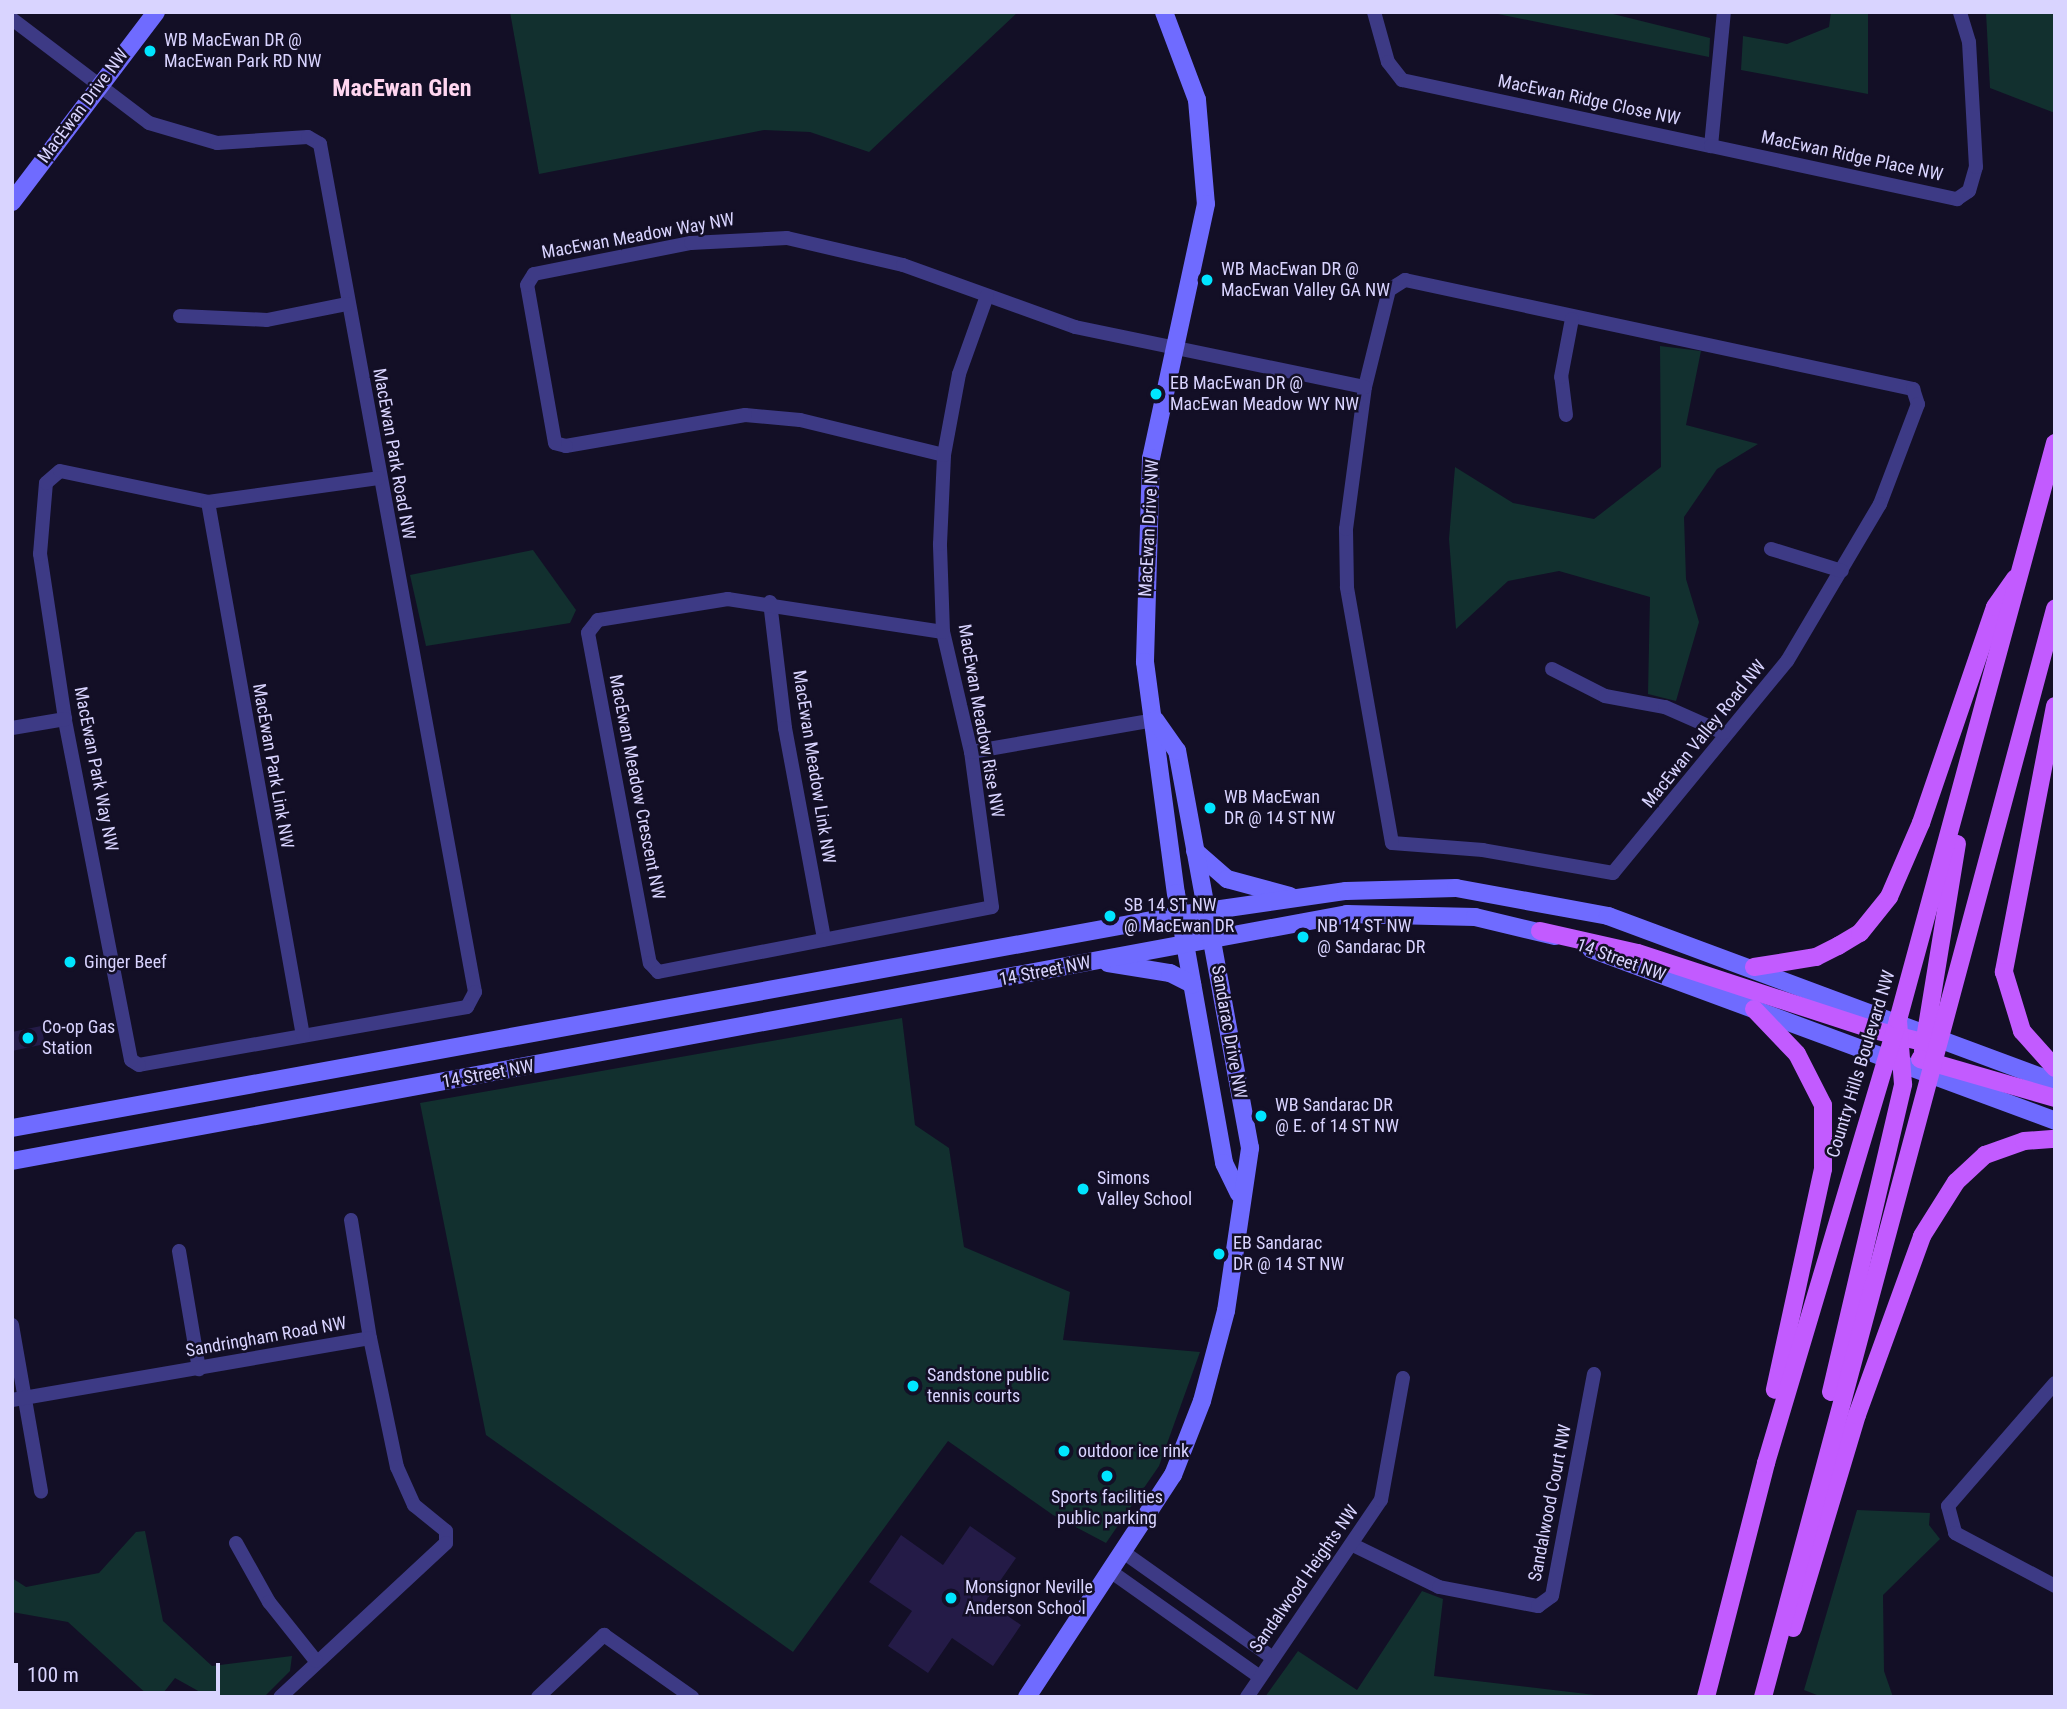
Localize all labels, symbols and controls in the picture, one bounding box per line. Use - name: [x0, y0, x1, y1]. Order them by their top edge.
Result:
- place label: WB MacEwan DR @ MacEwan Park RD NW: [164, 30, 322, 72]
- marker: WB MacEwan DR @ MacEwan Park RD NW: [142, 43, 158, 59]
- street label: MacEwan Drive NW: [33, 45, 133, 167]
- street label: MacEwan Ridge Close NW: [1496, 70, 1682, 130]
- district label: MacEwan Glen: [332, 75, 472, 103]
- street label: MacEwan Ridge Place NW: [1759, 126, 1945, 186]
- street label: MacEwan Meadow Way NW: [540, 208, 736, 264]
- place label: WB MacEwan DR @ MacEwan Valley GA NW: [1221, 259, 1390, 302]
- marker: WB MacEwan DR @ MacEwan Valley GA NW: [1199, 272, 1215, 288]
- street label: MacEwan Park Road NW: [368, 367, 420, 541]
- place label: EB MacEwan DR @ MacEwan Meadow WY NW: [1170, 373, 1359, 416]
- marker: EB MacEwan DR @ MacEwan Meadow WY NW: [1148, 386, 1164, 402]
- street label: MacEwan Drive NW: [1135, 459, 1163, 597]
- street label: MacEwan Meadow Rise NW: [953, 622, 1009, 820]
- street label: MacEwan Valley Road NW: [1638, 656, 1770, 812]
- street label: MacEwan Meadow Link NW: [788, 669, 840, 865]
- street label: MacEwan Meadow Crescent NW: [605, 673, 669, 901]
- street label: MacEwan Park Link NW: [248, 682, 298, 850]
- street label: MacEwan Park Way NW: [69, 685, 123, 853]
- place label: WB MacEwan DR @ 14 ST NW: [1224, 787, 1336, 830]
- marker: WB MacEwan DR @ 14 ST NW: [1202, 800, 1218, 816]
- place label: SB 14 ST NW @ MacEwan DR: [1124, 895, 1234, 937]
- marker: SB 14 ST NW @ MacEwan DR: [1102, 908, 1118, 924]
- place label: NB 14 ST NW @ Sandarac DR: [1317, 916, 1425, 958]
- marker: NB 14 ST NW @ Sandarac DR: [1295, 929, 1311, 945]
- street label: 14 Street NW: [1574, 934, 1668, 986]
- place label: Ginger Beef: [84, 951, 167, 973]
- street label: 14 Street NW: [997, 952, 1093, 990]
- marker: Ginger Beef: [62, 954, 78, 970]
- street label: Sandarac Drive NW: [1207, 963, 1251, 1101]
- street label: Country Hills Boulevard NW: [1822, 968, 1900, 1160]
- place label: Co-op Gas Station: [42, 1017, 115, 1060]
- marker: Co-op Gas Station: [20, 1030, 36, 1046]
- street label: 14 Street NW: [440, 1055, 536, 1093]
- place label: WB Sandarac DR @ E. of 14 ST NW: [1275, 1095, 1399, 1138]
- marker: WB Sandarac DR @ E. of 14 ST NW: [1253, 1108, 1269, 1124]
- place label: Simons Valley School: [1097, 1168, 1192, 1210]
- marker: Simons Valley School: [1075, 1181, 1091, 1197]
- place label: EB Sandarac DR @ 14 ST NW: [1233, 1233, 1345, 1276]
- marker: EB Sandarac DR @ 14 ST NW: [1211, 1246, 1227, 1262]
- street label: Sandringham Road NW: [184, 1312, 348, 1362]
- place label: Sandstone public tennis courts: [927, 1365, 1049, 1408]
- marker: Sandstone public tennis courts: [905, 1378, 921, 1394]
- street label: Sandalwood Court NW: [1524, 1423, 1576, 1583]
- place label: outdoor ice rink: [1078, 1440, 1189, 1462]
- marker: outdoor ice rink: [1056, 1443, 1072, 1459]
- marker: Sports facilities public parking: [1099, 1468, 1115, 1484]
- place label: Sports facilities public parking: [1051, 1487, 1163, 1530]
- street label: Sandalwood Heights NW: [1245, 1501, 1363, 1657]
- place label: Monsignor Neville Anderson School: [965, 1577, 1093, 1620]
- marker: Monsignor Neville Anderson School: [943, 1590, 959, 1606]
- scale bar: [18, 1650, 224, 1694]
- text: 100 m: [27, 1663, 79, 1687]

